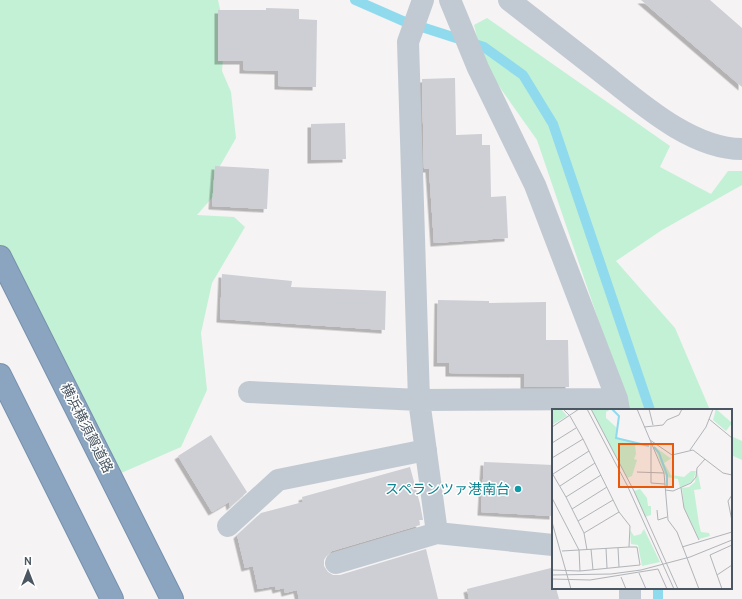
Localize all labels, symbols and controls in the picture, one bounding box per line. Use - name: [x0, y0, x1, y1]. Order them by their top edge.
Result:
- street label: 横浜横須賀道路: [57, 380, 117, 476]
- inset map: [552, 409, 732, 589]
- place label: スペランツァ港南台: [385, 480, 510, 498]
- marker: スペランツァ港南台: [513, 484, 523, 494]
- north arrow: [8, 551, 48, 591]
- text: N: [24, 554, 32, 568]

